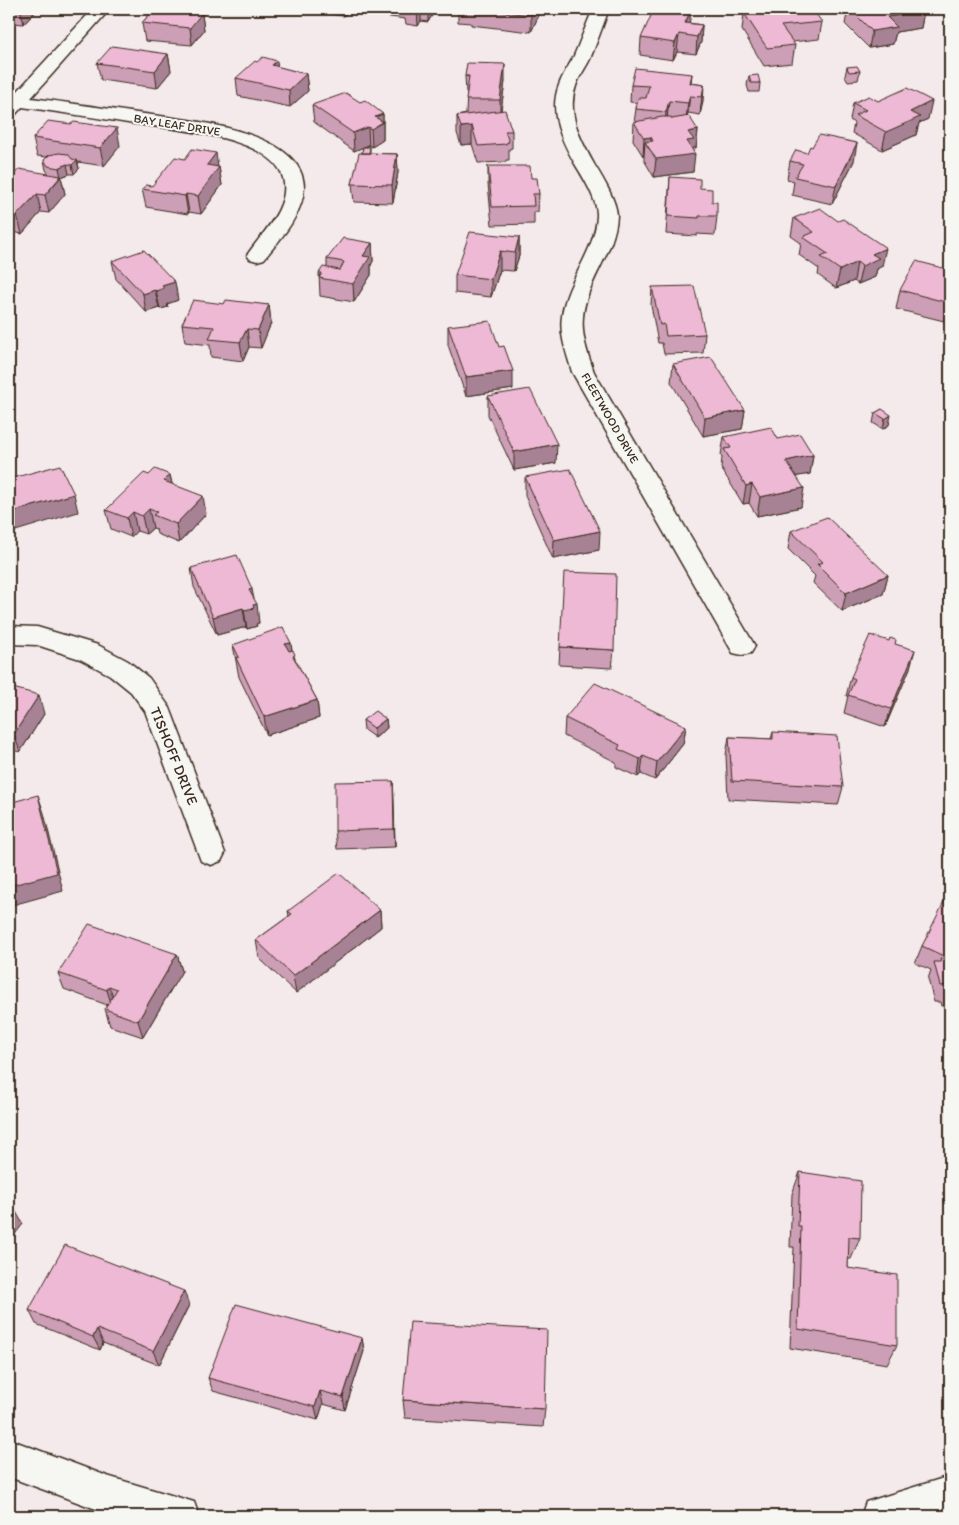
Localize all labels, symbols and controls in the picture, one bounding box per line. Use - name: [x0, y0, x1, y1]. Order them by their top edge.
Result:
- street label: BAY LEAF DRIVE: [133, 111, 222, 139]
- street label: FLEETWOOD DRIVE: [578, 370, 642, 466]
- street label: TISHOFF DRIVE: [146, 704, 202, 808]

